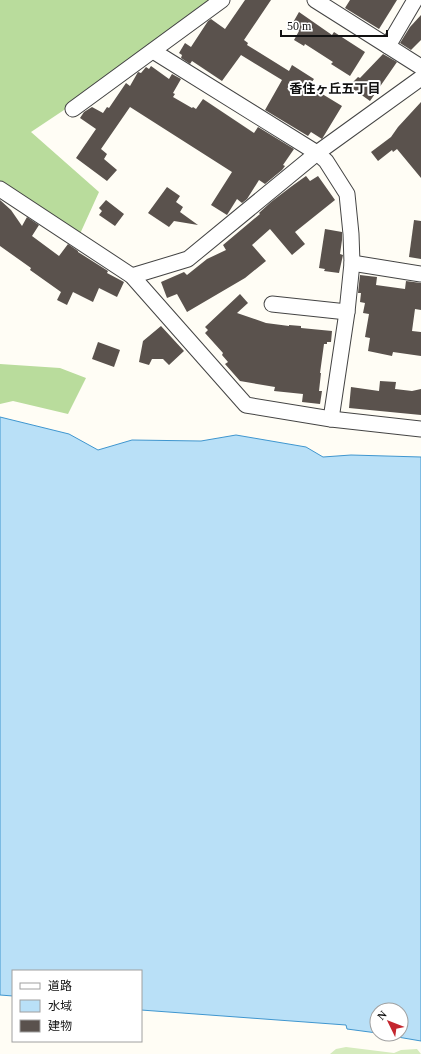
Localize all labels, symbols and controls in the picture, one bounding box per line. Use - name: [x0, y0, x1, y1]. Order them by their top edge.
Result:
- scale bar: [281, 12, 387, 38]
- text: 50 m: [287, 19, 312, 33]
- district label: 香住ヶ丘五丁目: [289, 81, 381, 96]
- legend: [12, 970, 142, 1042]
- text: 道路: [48, 979, 72, 993]
- text: 水域: [48, 999, 72, 1013]
- north arrow: [369, 1002, 409, 1042]
- text: N: [375, 1008, 389, 1022]
- text: 建物: [48, 1019, 72, 1033]

